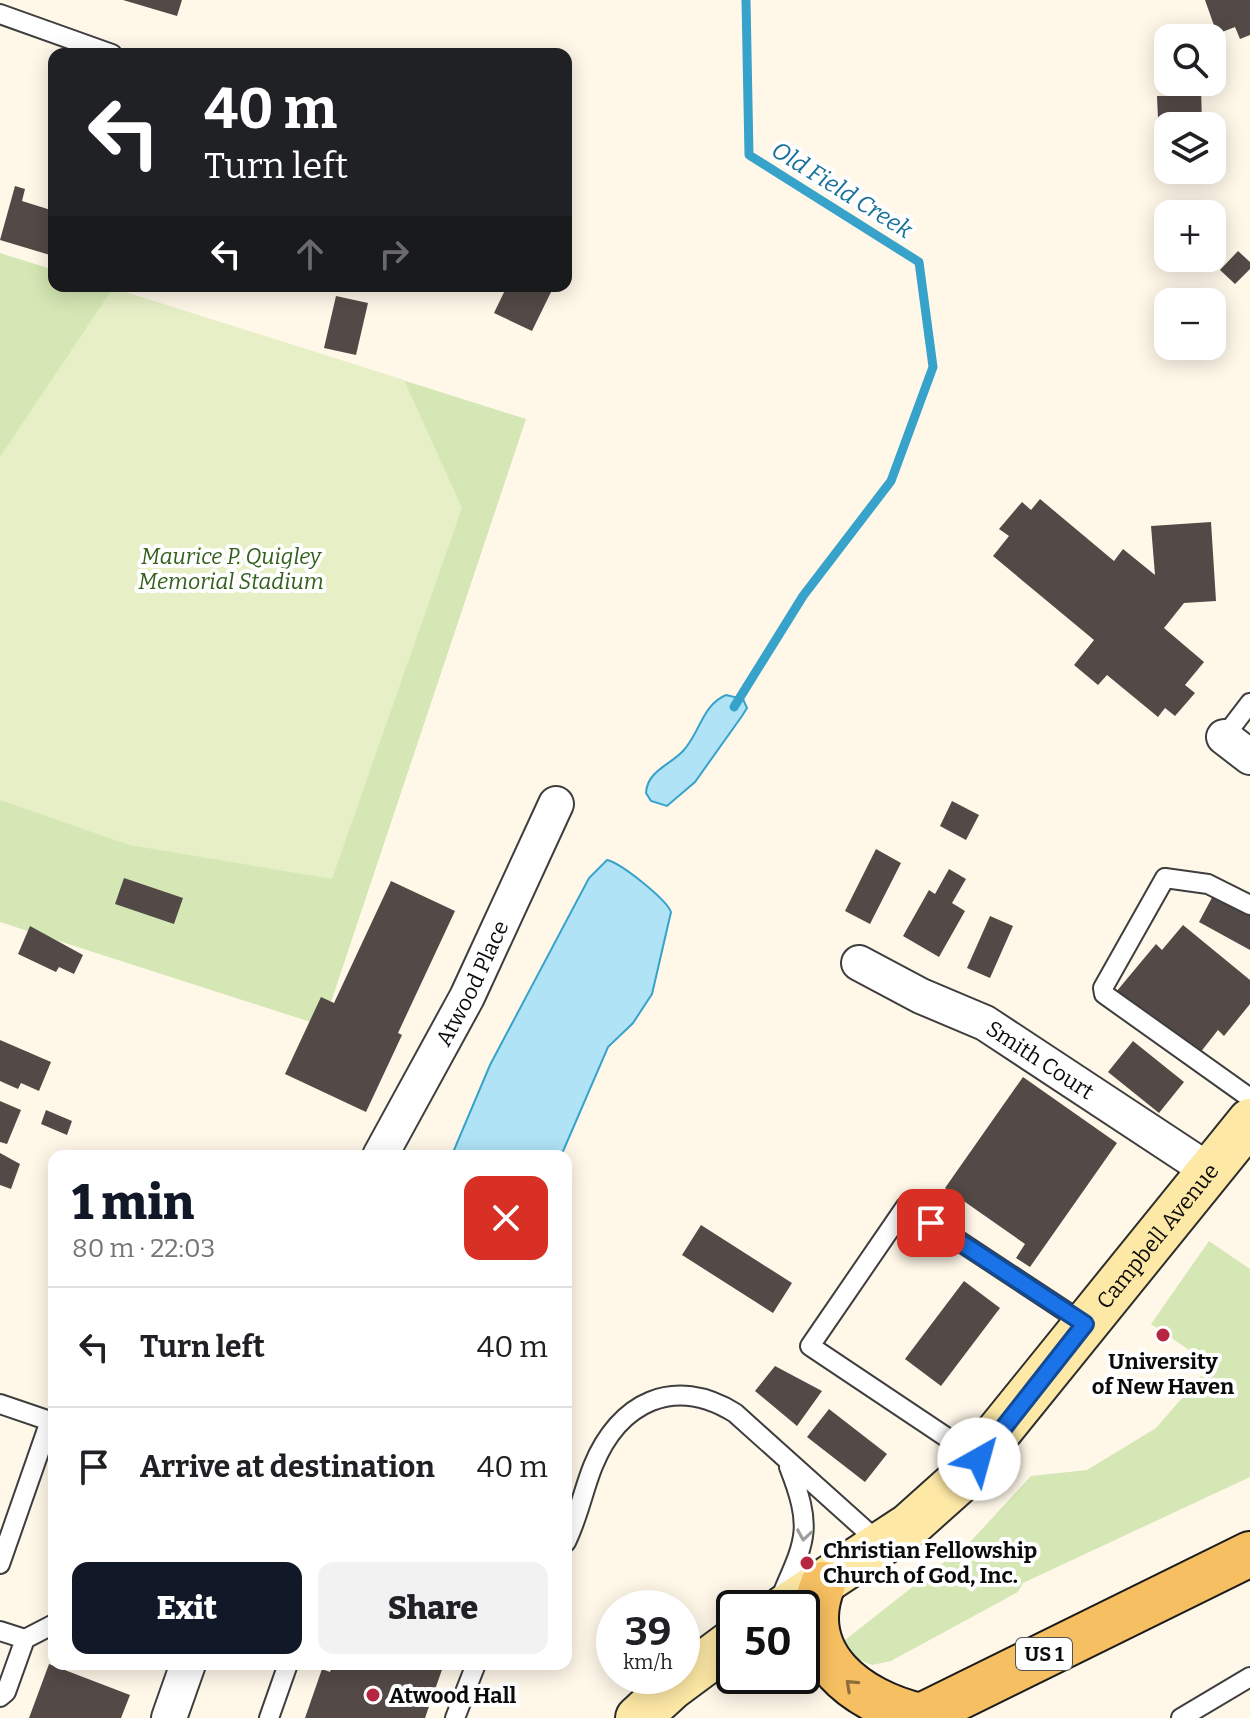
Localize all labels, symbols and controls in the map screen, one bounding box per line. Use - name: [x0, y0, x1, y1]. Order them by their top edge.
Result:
- map controls: [1154, 24, 1226, 360]
- button: search: [1154, 24, 1226, 96]
- text: 40 m: [204, 76, 337, 143]
- icon: left: [72, 80, 176, 184]
- button: layers: [1154, 112, 1226, 184]
- water label: Old Field Creek: [767, 136, 918, 245]
- text: Turn left: [204, 144, 348, 188]
- button: +: [1154, 200, 1226, 272]
- icon: left: [204, 232, 248, 276]
- icon: ahead: [288, 232, 332, 276]
- icon: right: [372, 232, 416, 276]
- button: −: [1154, 288, 1226, 360]
- park label: Maurice P. Quigley Memorial Stadium: [138, 543, 324, 595]
- street label: Atwood Place: [429, 916, 514, 1050]
- street label: Smith Court: [981, 1014, 1099, 1105]
- street label: Campbell Avenue: [1090, 1158, 1224, 1314]
- text: 1 min: [72, 1174, 194, 1232]
- button: close: [464, 1176, 548, 1260]
- pin: [897, 1189, 965, 1257]
- icon: arrive: [909, 1201, 953, 1245]
- text: 80 m · 22:03: [72, 1233, 215, 1264]
- icon: left: [72, 1325, 116, 1369]
- marker: University of New Haven: [1154, 1326, 1172, 1344]
- text: Turn left: [140, 1329, 265, 1365]
- text: 40 m: [477, 1329, 548, 1365]
- place label: University of New Haven: [1092, 1348, 1234, 1400]
- position arrow: [937, 1417, 1021, 1501]
- icon: arrive: [72, 1445, 116, 1489]
- text: Arrive at destination: [140, 1449, 435, 1485]
- text: 40 m: [477, 1449, 548, 1485]
- one-way arrow: [796, 1529, 813, 1542]
- place label: Christian Fellowship Church of God, Inc.: [823, 1537, 1037, 1589]
- marker: Christian Fellowship Church of God, Inc.: [798, 1554, 816, 1572]
- button: Exit: [72, 1562, 302, 1654]
- button: Share: [318, 1562, 548, 1654]
- speed limit sign: 50: [716, 1590, 820, 1694]
- text: 39: [625, 1608, 671, 1656]
- road number: US 1: [1016, 1638, 1072, 1670]
- text: km/h: [623, 1650, 673, 1674]
- one-way arrow: [846, 1679, 860, 1694]
- place label: Atwood Hall: [389, 1682, 517, 1709]
- marker: Atwood Hall: [364, 1686, 382, 1704]

